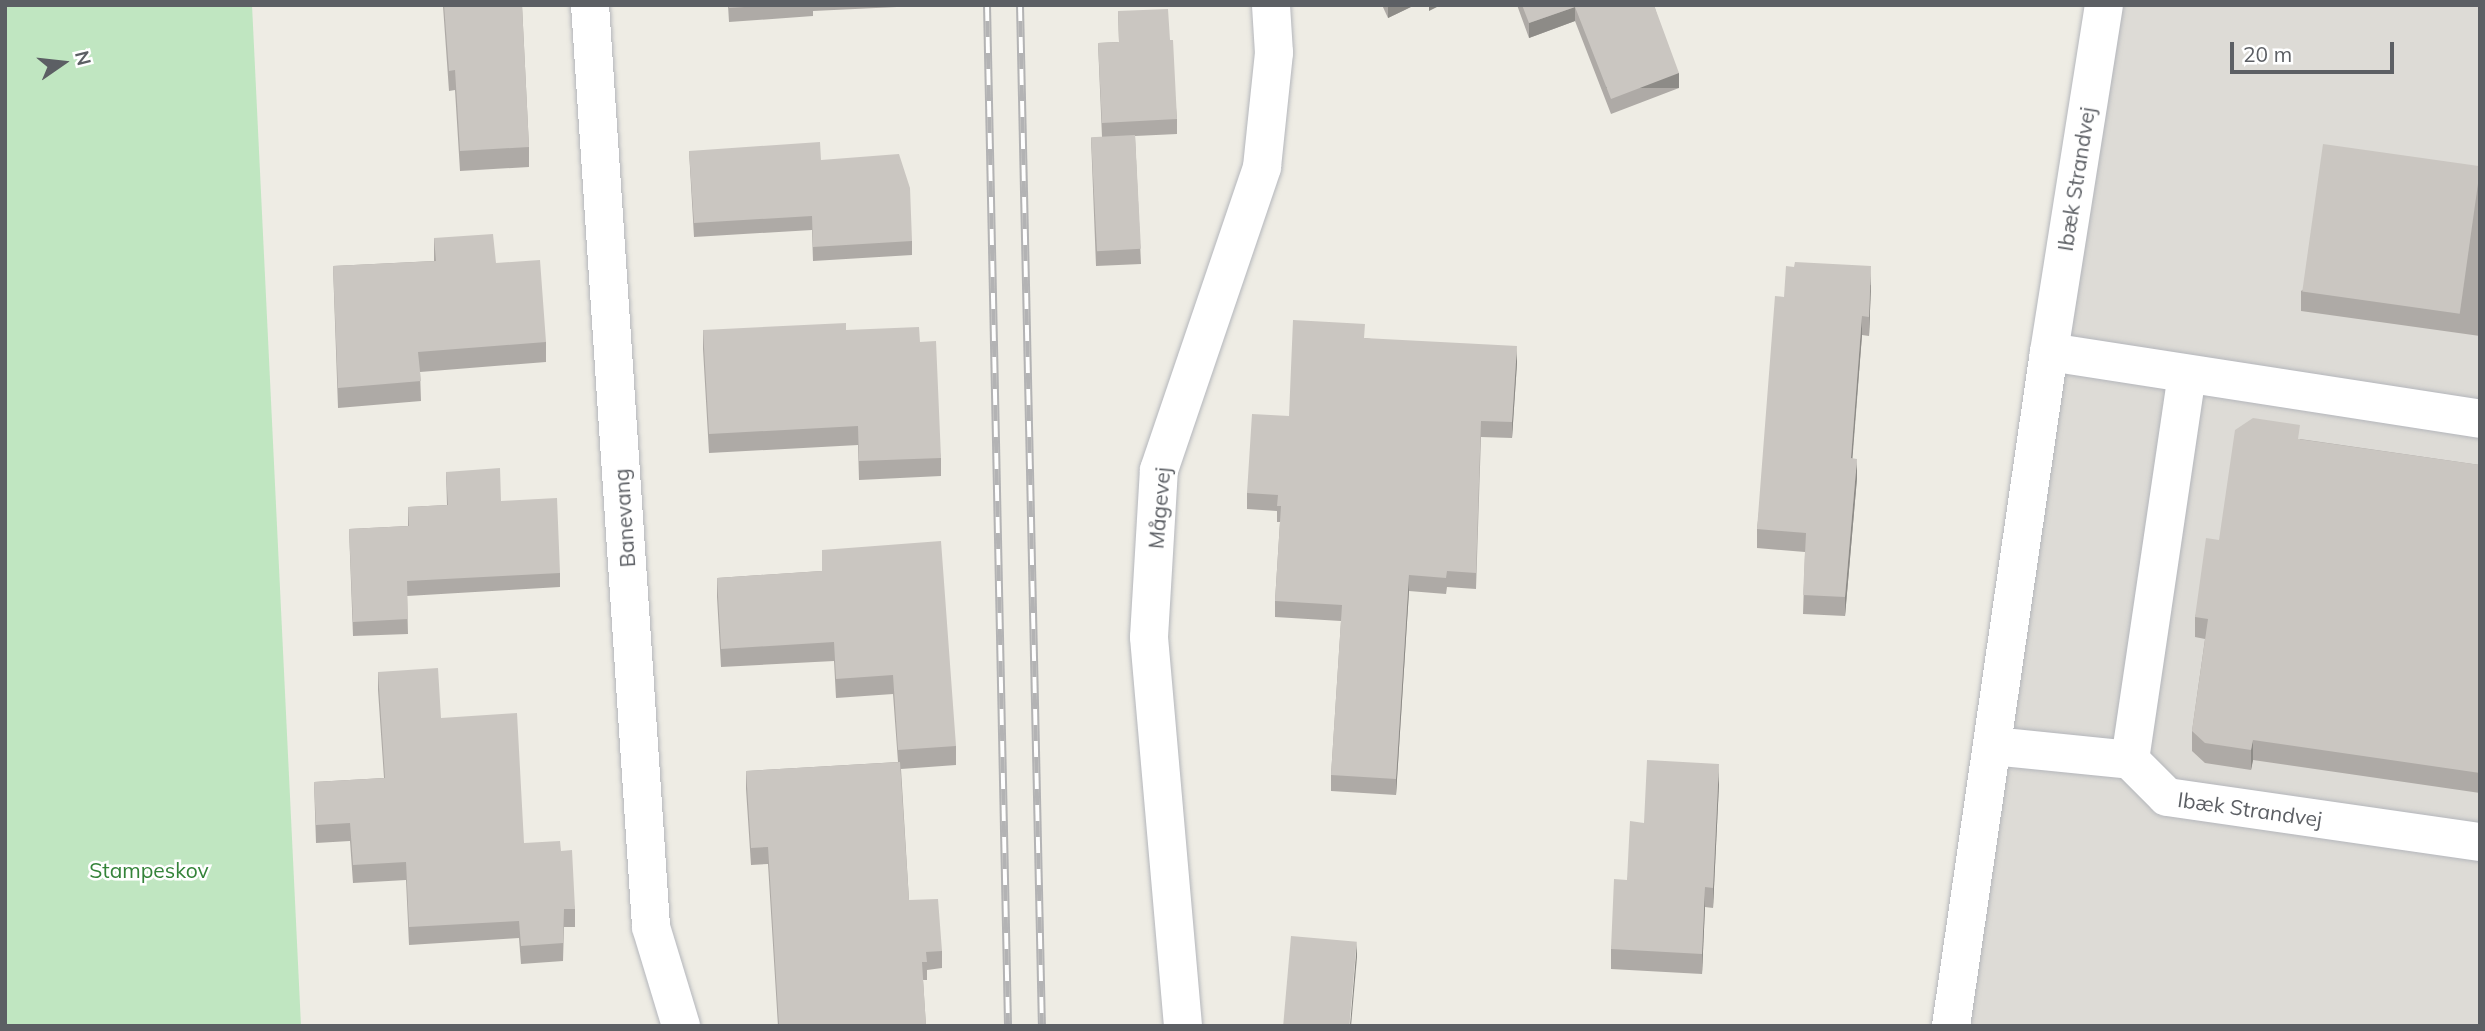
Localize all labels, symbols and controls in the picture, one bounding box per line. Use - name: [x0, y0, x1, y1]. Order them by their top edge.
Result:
- north arrow: [28, 28, 98, 98]
- scale bar: [2233, 28, 2398, 72]
- text: 20 m: [2243, 41, 2292, 67]
- text: N: [70, 48, 97, 68]
- street label: Ibæk Strandvej: [2052, 105, 2100, 253]
- street label: Mågevej: [1143, 466, 1175, 550]
- street label: Banevang: [608, 468, 640, 568]
- street label: Ibæk Strandvej: [2176, 786, 2324, 832]
- park label: Stampeskov: [89, 857, 209, 883]

